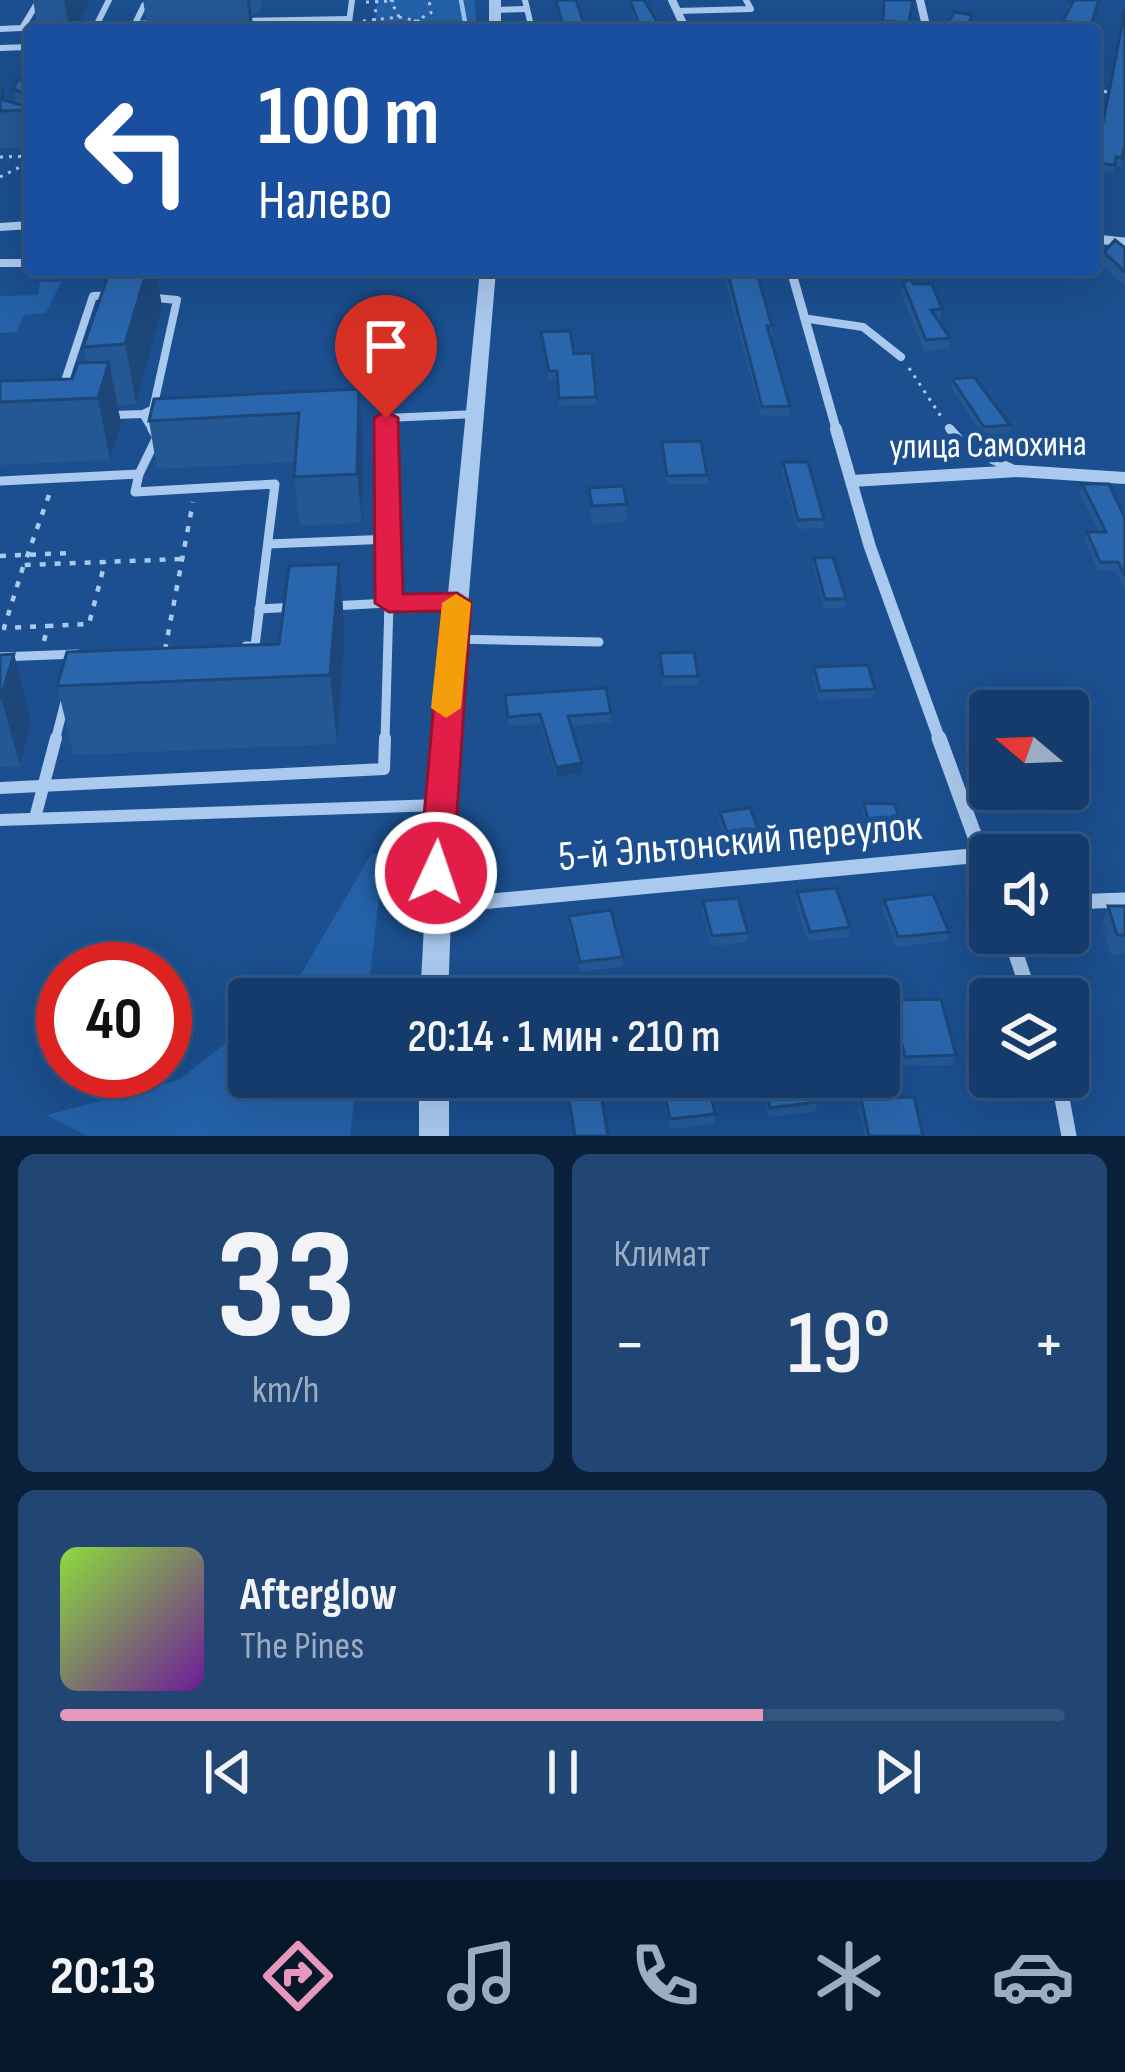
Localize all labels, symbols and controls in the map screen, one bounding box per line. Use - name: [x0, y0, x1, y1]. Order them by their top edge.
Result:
- text: 100 m: [258, 67, 440, 168]
- icon: left: [60, 72, 216, 228]
- text: Налево: [258, 169, 392, 234]
- pin: [335, 295, 437, 418]
- icon: arrive: [353, 313, 419, 379]
- street label: улица Самохина: [889, 423, 1087, 469]
- north arrow: [969, 690, 1089, 810]
- map controls: [969, 690, 1089, 1098]
- street label: 5-й Эльтонский переулок: [556, 801, 924, 883]
- position arrow: [373, 810, 499, 936]
- button: sound: [969, 834, 1089, 954]
- speed limit sign: 40: [36, 942, 192, 1098]
- button: layers: [969, 978, 1089, 1098]
- text: 20:14 · 1 мин · 210 m: [408, 1010, 720, 1065]
- text: 33: [216, 1195, 356, 1382]
- text: Климат: [614, 1231, 710, 1278]
- text: 19°: [788, 1291, 891, 1399]
- text: −: [614, 1306, 646, 1385]
- text: +: [1033, 1306, 1065, 1385]
- text: km/h: [252, 1367, 319, 1414]
- text: Afterglow: [240, 1568, 397, 1623]
- text: The Pines: [240, 1623, 364, 1670]
- icon: previous: [195, 1739, 261, 1805]
- icon: pause: [530, 1739, 596, 1805]
- icon: next: [865, 1739, 931, 1805]
- icon: directions: [256, 1934, 340, 2018]
- icon: music: [440, 1934, 524, 2018]
- icon: phone: [623, 1934, 707, 2018]
- icon: climate: [807, 1934, 891, 2018]
- icon: car: [991, 1934, 1075, 2018]
- text: 20:13: [50, 1944, 156, 2009]

